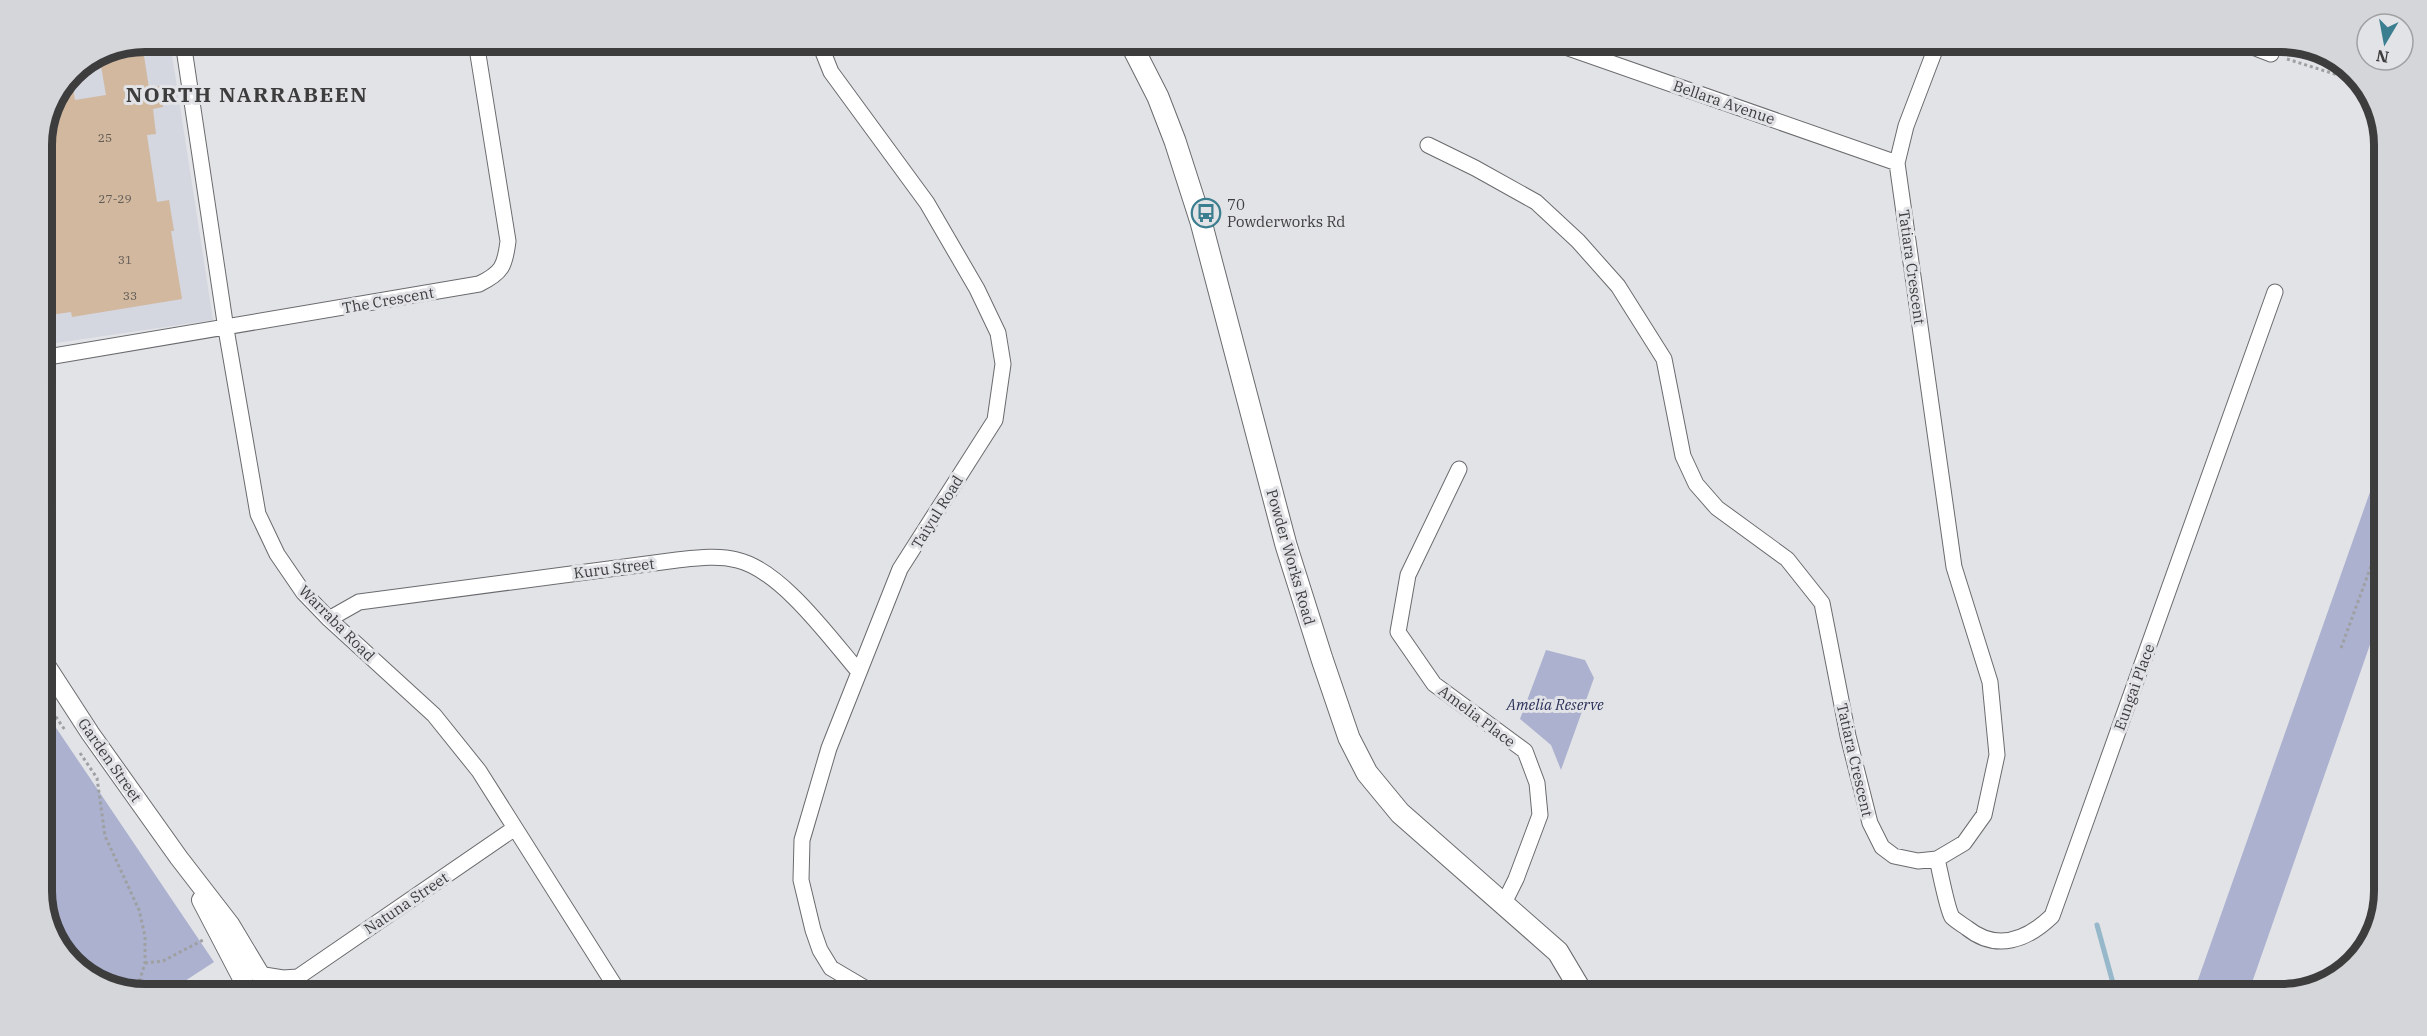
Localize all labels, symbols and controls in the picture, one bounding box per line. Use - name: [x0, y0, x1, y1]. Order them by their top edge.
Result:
- north arrow: [2355, 12, 2415, 72]
- text: N: [2374, 46, 2390, 68]
- street label: Bellara Avenue: [1671, 76, 1777, 128]
- district label: NORTH NARRABEEN: [126, 80, 368, 108]
- house number: 25: [98, 130, 112, 145]
- house number: 27-29: [98, 191, 132, 206]
- place label: 70 Powderworks Rd: [1227, 195, 1345, 231]
- bus stop icon: 70 Powderworks Rd: [1190, 197, 1222, 229]
- street label: Tatiara Crescent: [1895, 208, 1929, 326]
- house number: 31: [118, 252, 132, 267]
- street label: The Crescent: [341, 283, 435, 317]
- house number: 33: [123, 288, 137, 303]
- street label: Taiyul Road: [907, 472, 967, 552]
- street label: Powder Works Road: [1262, 487, 1320, 627]
- street label: Kuru Street: [572, 554, 656, 582]
- street label: Warraba Road: [295, 581, 379, 665]
- street label: Eungai Place: [2110, 641, 2158, 733]
- street label: Amelia Place: [1435, 681, 1519, 751]
- park label: Amelia Reserve: [1505, 695, 1604, 714]
- street label: Tatiara Crescent: [1833, 701, 1877, 819]
- street label: Garden Street: [74, 714, 146, 806]
- street label: Natuna Street: [360, 868, 452, 938]

